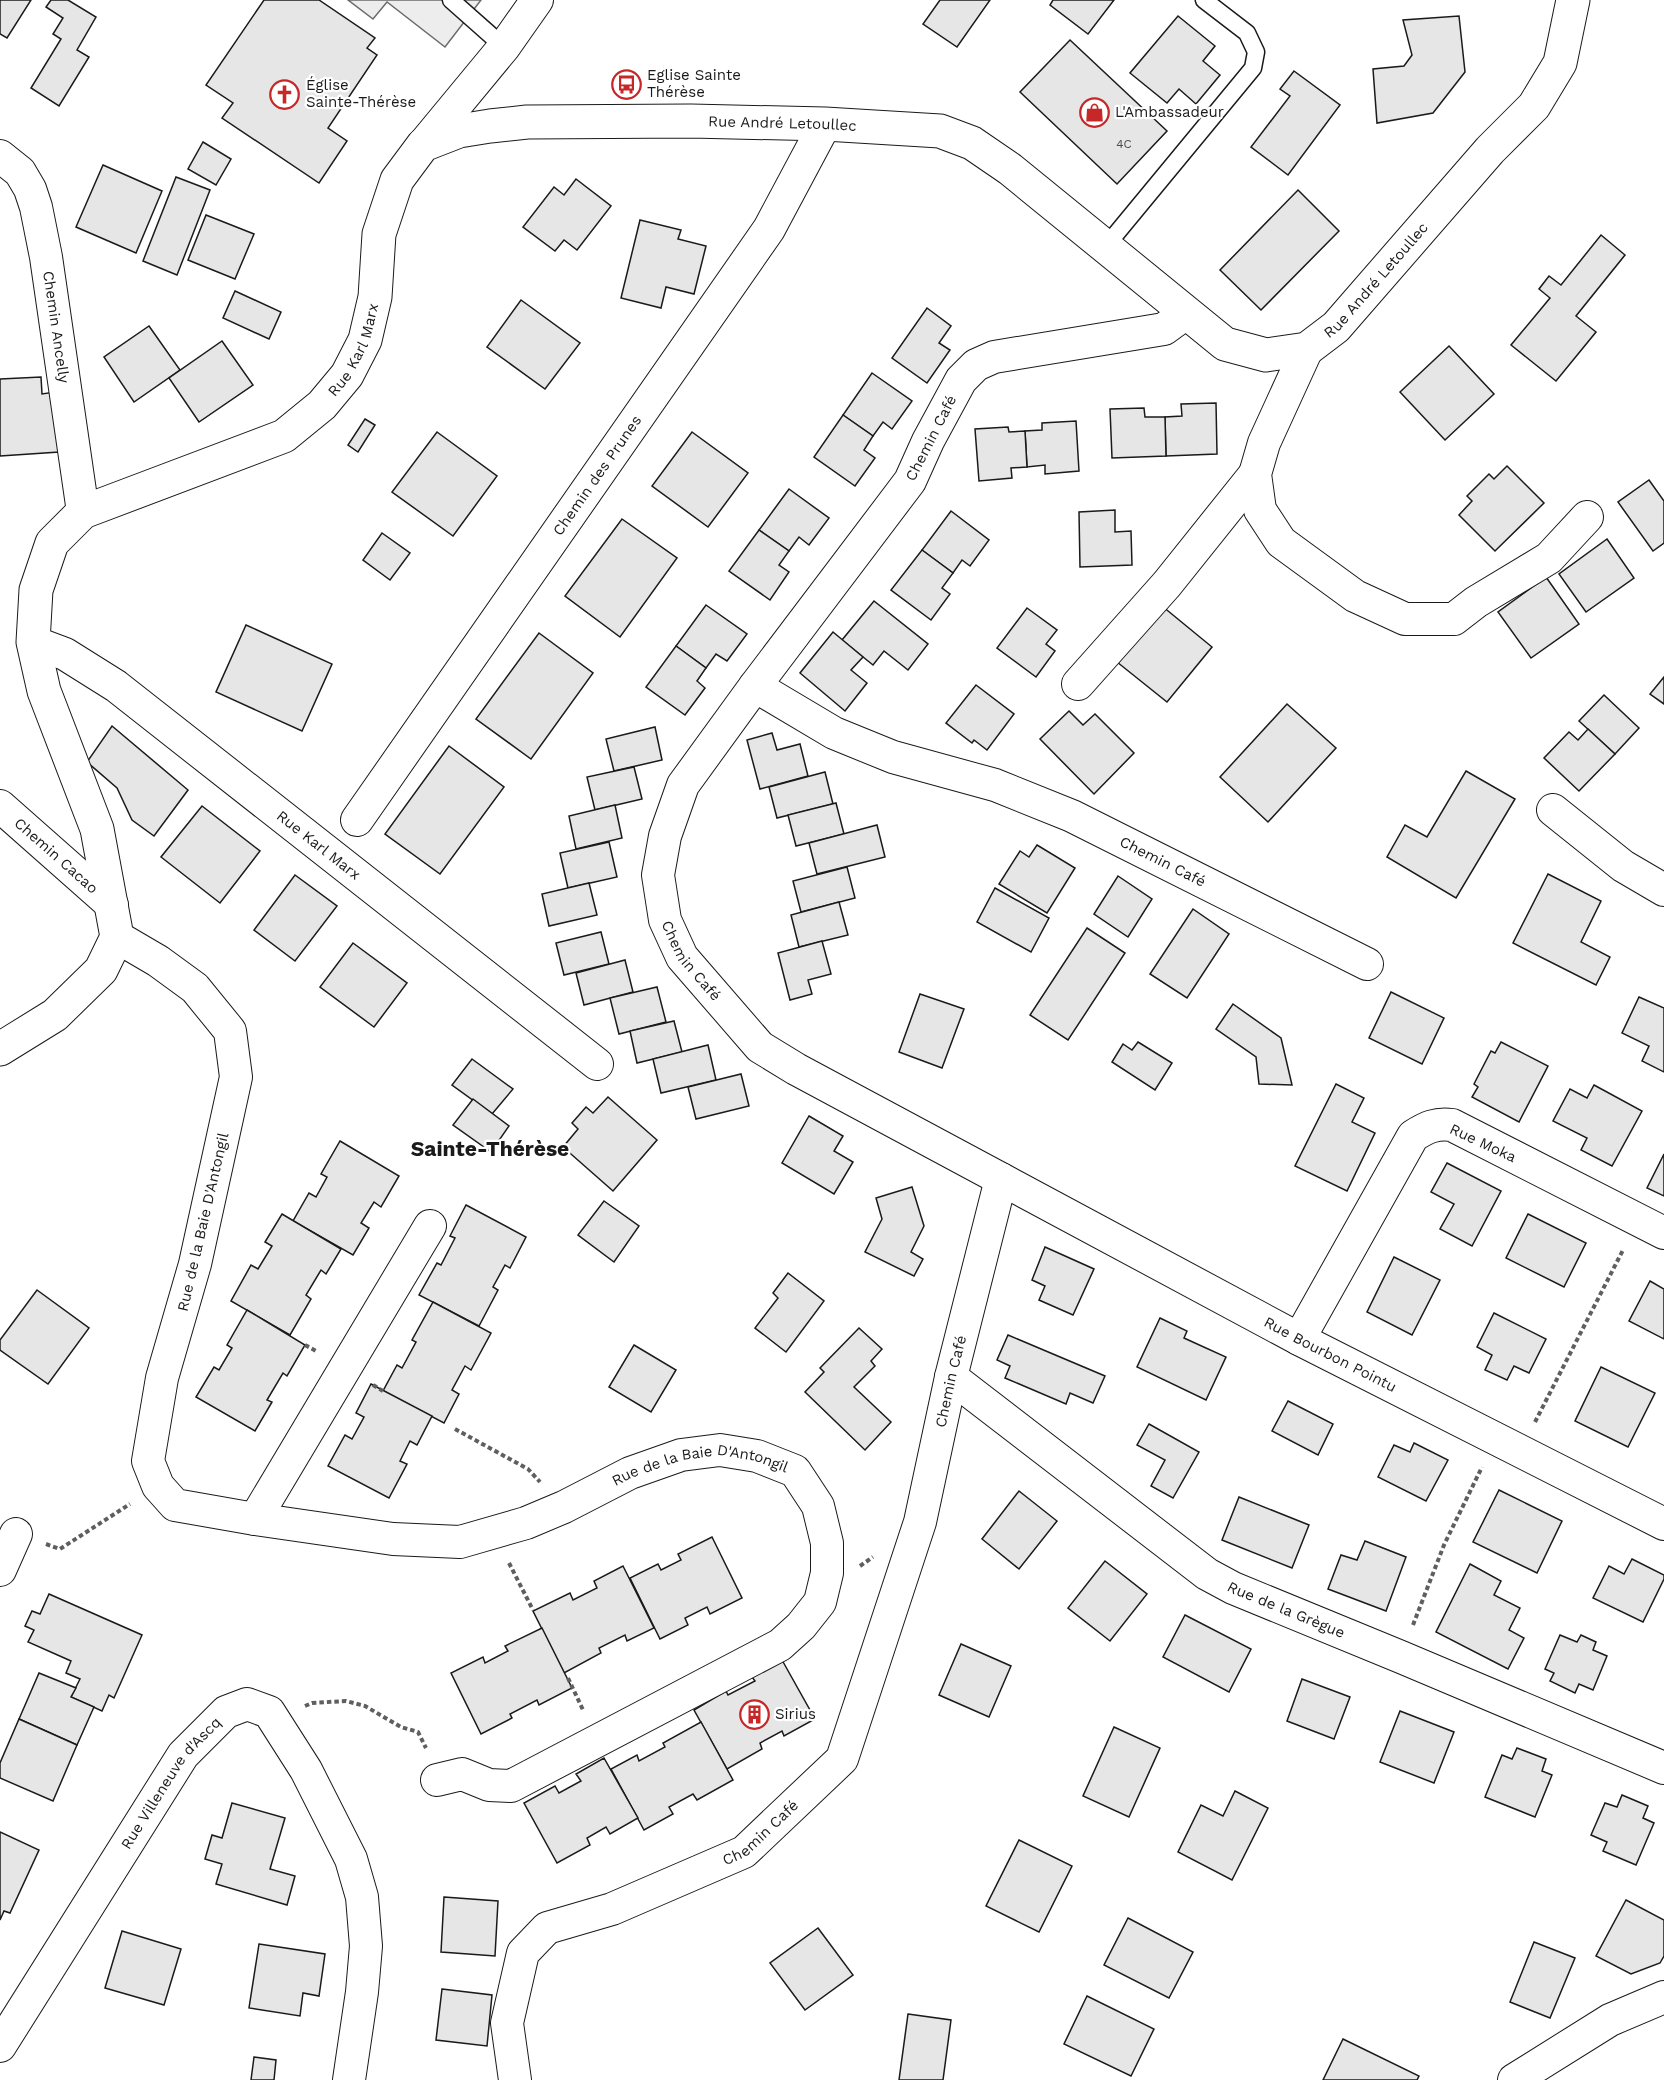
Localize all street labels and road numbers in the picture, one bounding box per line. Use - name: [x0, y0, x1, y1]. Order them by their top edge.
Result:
- street label: Rue André Letoullec: [708, 112, 857, 135]
- street label: Rue André Letoullec: [1320, 219, 1432, 342]
- street label: Chemin Ancelly: [39, 270, 73, 385]
- street label: Rue Karl Marx: [324, 302, 382, 400]
- street label: Chemin Café: [902, 392, 960, 484]
- street label: Chemin des Prunes: [549, 412, 645, 539]
- street label: Rue Karl Marx: [273, 807, 364, 884]
- street label: Chemin Cacao: [11, 814, 102, 897]
- street label: Chemin Café: [1117, 832, 1209, 891]
- street label: Chemin Café: [658, 918, 725, 1004]
- street label: Rue Moka: [1447, 1120, 1520, 1166]
- street label: Rue de la Baie D'Antongil: [174, 1130, 232, 1313]
- street label: Rue Bourbon Pointu: [1261, 1313, 1400, 1396]
- street label: Chemin Café: [931, 1333, 970, 1429]
- street label: Rue de la Baie D'Antongil: [609, 1441, 791, 1490]
- street label: Rue de la Grègue: [1224, 1578, 1347, 1642]
- street label: Rue Villeneuve d'Ascq: [117, 1713, 225, 1853]
- street label: Chemin Café: [720, 1796, 802, 1869]

